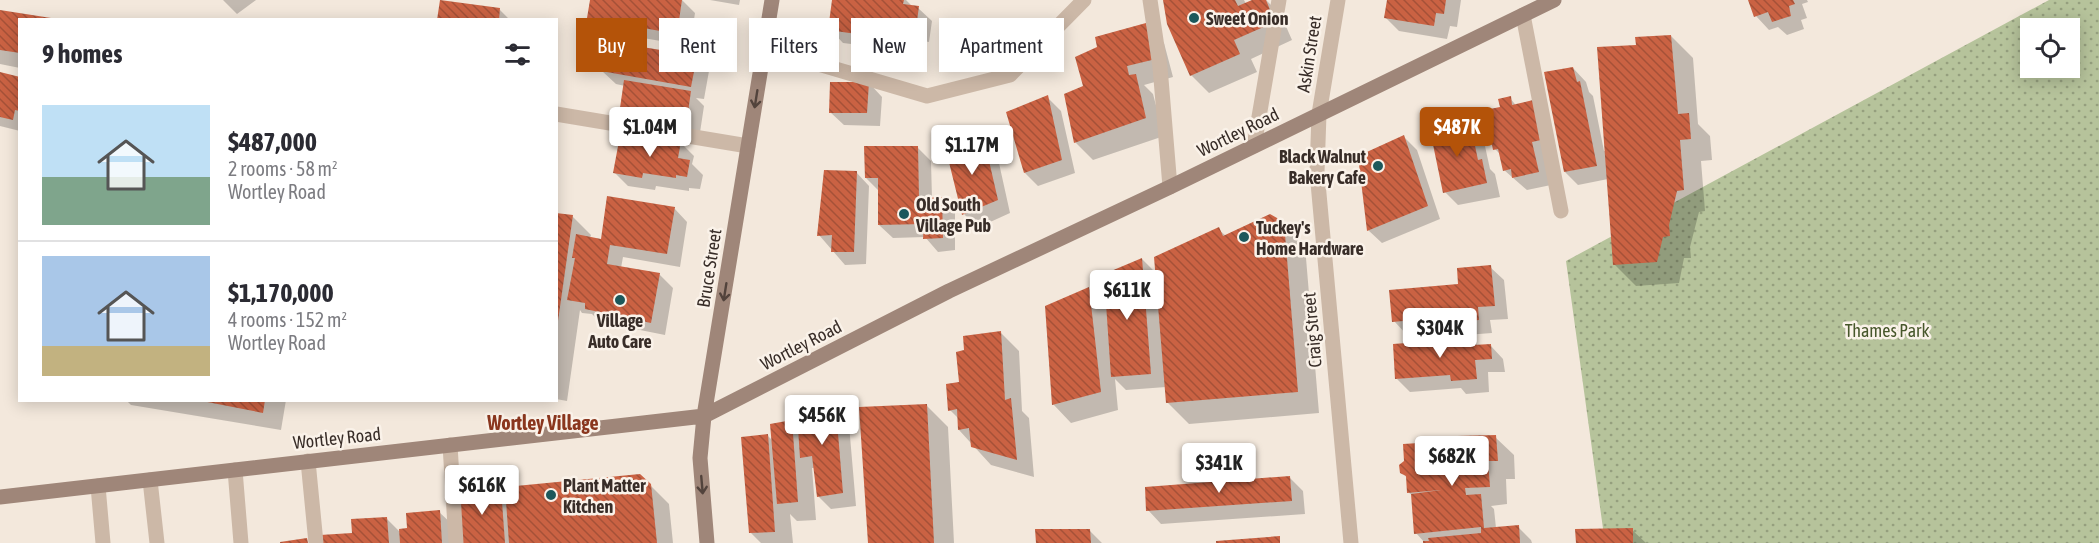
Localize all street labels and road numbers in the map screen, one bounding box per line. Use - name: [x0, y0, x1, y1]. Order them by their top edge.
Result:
- street label: Askin Street: [1293, 14, 1325, 94]
- street label: Wortley Road: [1194, 103, 1282, 161]
- street label: Bruce Street: [692, 227, 726, 309]
- street label: Craig Street: [1298, 292, 1326, 368]
- street label: Wortley Road: [757, 316, 845, 374]
- street label: Wortley Road: [292, 423, 382, 453]

